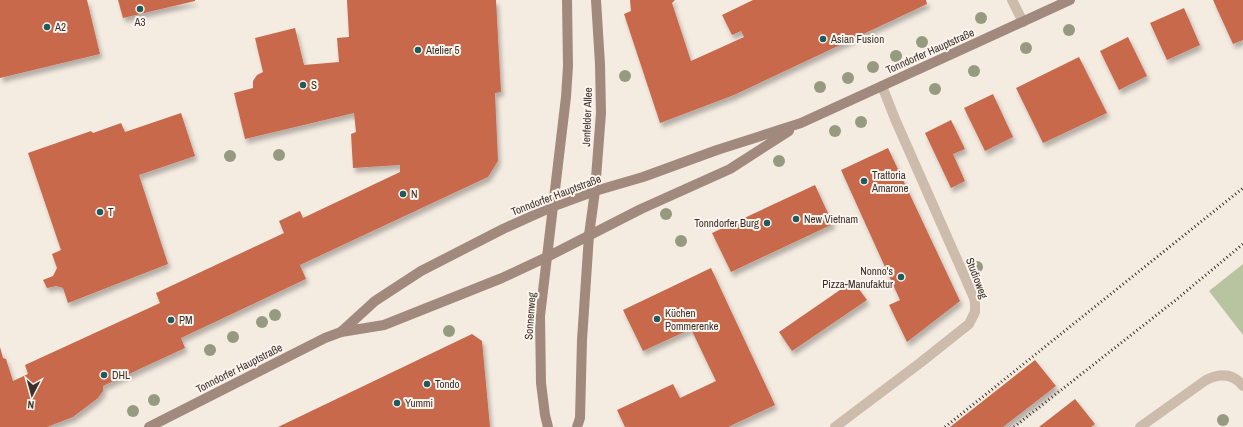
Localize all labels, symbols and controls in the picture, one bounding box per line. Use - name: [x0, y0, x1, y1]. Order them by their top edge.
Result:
- marker: A3: [135, 4, 145, 14]
- place label: A3: [133, 15, 146, 29]
- place label: A2: [54, 20, 66, 34]
- marker: A2: [42, 22, 52, 32]
- street label: Tonndorfer Hauptstraße: [884, 25, 976, 77]
- place label: Asian Fusion: [830, 32, 884, 46]
- marker: Asian Fusion: [818, 34, 828, 44]
- place label: Atelier 5: [425, 43, 460, 57]
- marker: Atelier 5: [413, 45, 423, 55]
- place label: S: [311, 78, 317, 92]
- marker: S: [298, 80, 308, 90]
- street label: Jenfelder Allee: [579, 87, 595, 147]
- place label: Trattoria Amarone: [871, 168, 909, 195]
- street label: Tonndorfer Hauptstraße: [509, 171, 603, 219]
- marker: Trattoria Amarone: [859, 176, 869, 186]
- place label: N: [411, 187, 418, 201]
- marker: N: [398, 189, 408, 199]
- place label: T: [108, 205, 114, 219]
- marker: T: [95, 207, 105, 217]
- place label: New Vietnam: [804, 212, 858, 226]
- marker: New Vietnam: [791, 214, 801, 224]
- place label: Tonndorfer Burg: [694, 216, 759, 230]
- marker: Tonndorfer Burg: [762, 218, 772, 228]
- street label: Studioweg: [963, 256, 991, 300]
- place label: Nonno's Pizza-Manufaktur: [822, 264, 893, 291]
- marker: Nonno's Pizza-Manufaktur: [896, 272, 906, 282]
- street label: Sonnenweg: [521, 292, 539, 340]
- place label: Küchen Pommerenke: [665, 306, 719, 333]
- place label: PM: [179, 313, 193, 327]
- marker: Küchen Pommerenke: [652, 314, 662, 324]
- marker: PM: [166, 315, 176, 325]
- street label: Tonndorfer Hauptstraße: [193, 340, 285, 396]
- place label: DHL: [112, 368, 130, 382]
- marker: DHL: [99, 370, 109, 380]
- north arrow: [12, 375, 52, 415]
- place label: Tondo: [435, 377, 460, 391]
- marker: Tondo: [422, 379, 432, 389]
- place label: Yummi: [405, 396, 433, 410]
- text: N: [27, 398, 35, 412]
- marker: Yummi: [392, 398, 402, 408]

